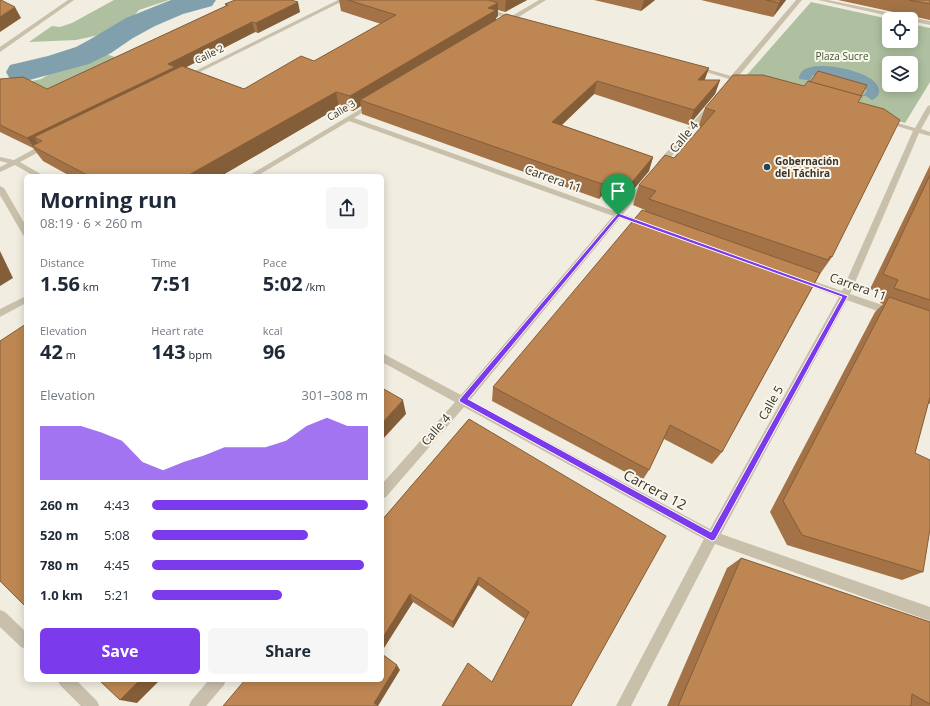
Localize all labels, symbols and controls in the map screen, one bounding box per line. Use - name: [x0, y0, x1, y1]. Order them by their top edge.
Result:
- map controls: [882, 12, 918, 92]
- button: locate: [882, 12, 918, 48]
- street label: Calle 2: [192, 41, 226, 67]
- park label: Plaza Sucre: [815, 49, 869, 63]
- button: layers: [882, 56, 918, 92]
- street label: Calle 3: [324, 96, 358, 124]
- street label: Calle 4: [665, 117, 702, 156]
- place label: Gobernación del Táchira: [775, 154, 839, 180]
- street label: Carrera 11: [522, 160, 584, 197]
- marker: Gobernación del Táchira: [762, 162, 772, 172]
- pin: [601, 174, 635, 215]
- icon: arrive: [607, 180, 629, 202]
- text: Morning run: [40, 184, 177, 214]
- button: share: [326, 187, 368, 229]
- text: 08:19 · 6 × 260 m: [40, 214, 143, 232]
- text: Distance: [40, 255, 84, 270]
- text: Time: [151, 255, 177, 270]
- text: Pace: [263, 255, 287, 270]
- street label: Carrera 11: [827, 268, 889, 305]
- text: 1.56: [40, 270, 80, 297]
- text: 7:51: [151, 270, 191, 297]
- text: 5:02: [263, 270, 303, 297]
- text: km: [80, 279, 99, 294]
- text: /km: [303, 279, 326, 294]
- text: Elevation: [40, 323, 87, 338]
- text: Heart rate: [151, 323, 204, 338]
- text: kcal: [263, 323, 283, 338]
- text: 42: [40, 338, 63, 365]
- text: 143: [151, 338, 186, 365]
- text: 96: [263, 338, 286, 365]
- text: m: [63, 347, 76, 362]
- text: bpm: [186, 347, 212, 362]
- street label: Calle 5: [754, 382, 787, 423]
- text: Elevation: [40, 386, 95, 404]
- text: 301–308 m: [301, 386, 368, 404]
- street label: Calle 4: [417, 410, 454, 449]
- street label: Carrera 12: [620, 465, 690, 514]
- text: 260 m: [40, 496, 78, 514]
- text: 4:43: [104, 496, 130, 514]
- text: 520 m: [40, 526, 78, 544]
- text: 5:08: [104, 526, 130, 544]
- text: 780 m: [40, 556, 78, 574]
- text: 4:45: [104, 556, 130, 574]
- text: 1.0 km: [40, 586, 83, 604]
- text: 5:21: [104, 586, 130, 604]
- button: Save: [40, 628, 200, 674]
- button: Share: [208, 628, 368, 674]

